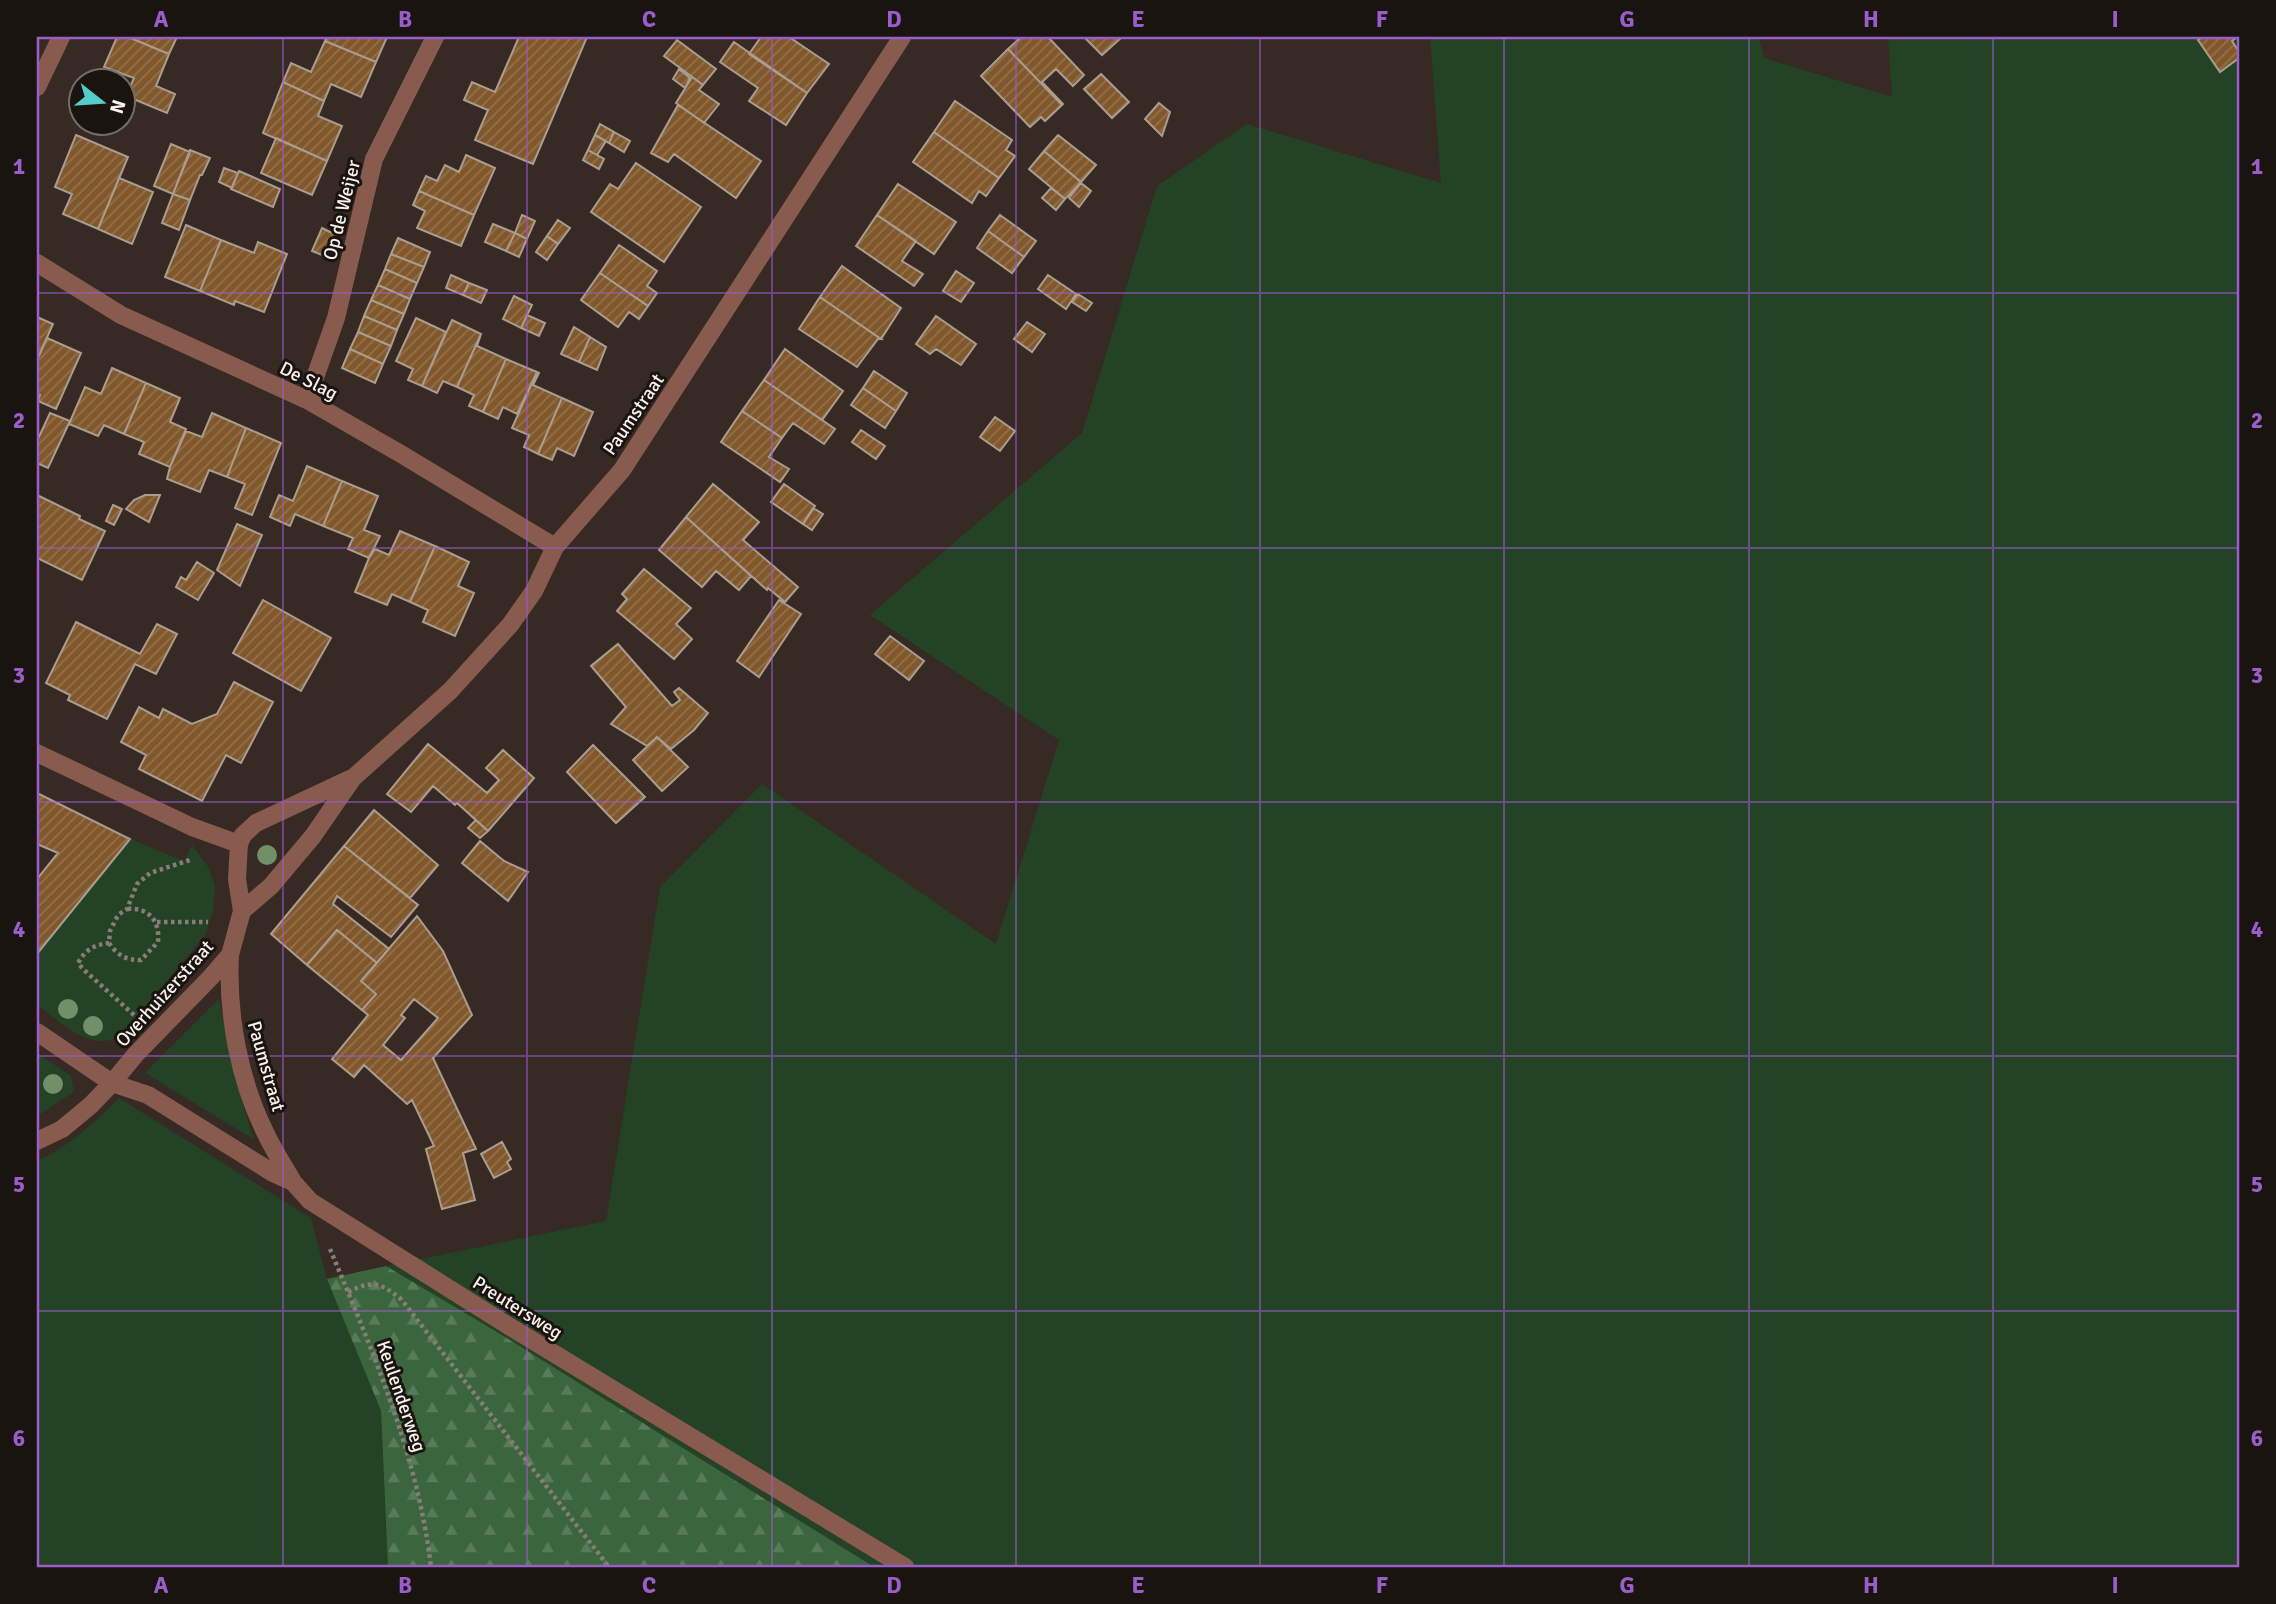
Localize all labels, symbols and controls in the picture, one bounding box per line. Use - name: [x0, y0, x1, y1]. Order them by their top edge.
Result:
- text: A: [154, 5, 169, 34]
- text: B: [398, 5, 412, 34]
- text: C: [642, 5, 656, 34]
- text: D: [886, 5, 902, 34]
- text: E: [1131, 5, 1145, 34]
- text: F: [1376, 5, 1388, 34]
- text: G: [1619, 5, 1635, 34]
- text: H: [1863, 5, 1879, 34]
- text: I: [2111, 5, 2119, 34]
- north arrow: [66, 66, 136, 136]
- text: N: [104, 97, 131, 117]
- text: 1: [13, 152, 25, 181]
- text: 1: [2251, 152, 2263, 181]
- street label: Op de Weijer: [318, 158, 366, 263]
- street label: De Slag: [276, 356, 342, 406]
- street label: Paumstraat: [598, 369, 670, 460]
- text: 2: [13, 406, 25, 435]
- text: 2: [2251, 406, 2263, 435]
- text: 3: [13, 661, 25, 690]
- text: 3: [2251, 661, 2263, 690]
- text: 4: [13, 915, 25, 944]
- text: 4: [2251, 915, 2263, 944]
- street label: Overhuizerstraat: [111, 935, 219, 1052]
- street label: Paumstraat: [242, 1018, 290, 1115]
- text: 5: [13, 1170, 25, 1199]
- text: 5: [2251, 1170, 2263, 1199]
- street label: Preutersweg: [468, 1271, 567, 1345]
- street label: Keulenderweg: [371, 1337, 431, 1455]
- text: 6: [13, 1424, 25, 1453]
- text: 6: [2251, 1424, 2263, 1453]
- text: A: [154, 1571, 169, 1600]
- text: B: [398, 1571, 412, 1600]
- text: C: [642, 1571, 656, 1600]
- text: D: [886, 1571, 902, 1600]
- text: E: [1131, 1571, 1145, 1600]
- text: F: [1376, 1571, 1388, 1600]
- text: G: [1619, 1571, 1635, 1600]
- text: H: [1863, 1571, 1879, 1600]
- text: I: [2111, 1571, 2119, 1600]

